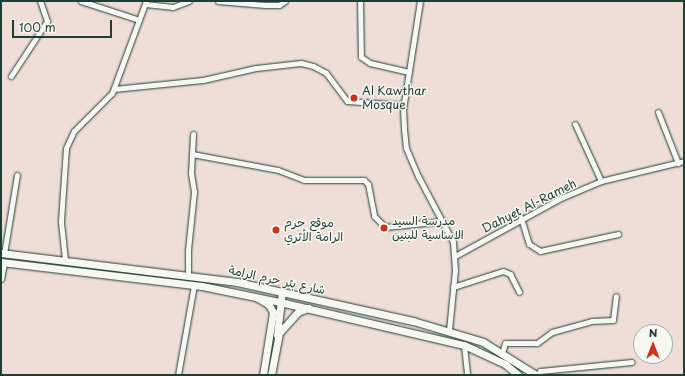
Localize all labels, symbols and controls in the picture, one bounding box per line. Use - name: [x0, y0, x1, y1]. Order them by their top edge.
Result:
- scale bar: [14, 12, 114, 38]
- text: 100 m: [19, 18, 56, 36]
- place label: Al Kawthar Mosque: [362, 84, 428, 112]
- marker: Al Kawthar Mosque: [349, 93, 359, 103]
- street label: Dahyet Al-Rameh: [479, 176, 579, 236]
- place label: مدرسة السيد الاساسية للبنين: [392, 214, 464, 242]
- place label: موقع حرم الرامة الأثري: [284, 216, 343, 244]
- marker: مدرسة السيد الاساسية للبنين: [379, 223, 389, 233]
- marker: موقع حرم الرامة الأثري: [271, 225, 281, 235]
- street label: شارع بئر حرم الرامة: [227, 263, 327, 297]
- north arrow: [633, 324, 673, 364]
- text: N: [649, 324, 657, 341]

